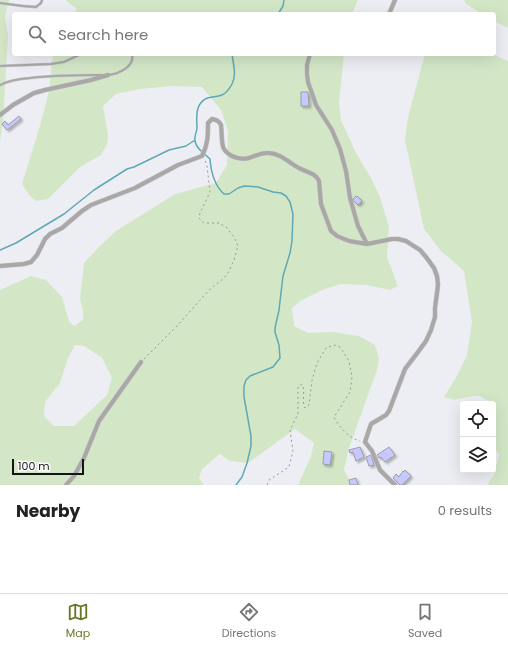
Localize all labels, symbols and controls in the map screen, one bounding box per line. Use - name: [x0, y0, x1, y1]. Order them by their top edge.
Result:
- search box: [12, 12, 496, 56]
- icon: search: [26, 23, 48, 45]
- text: Search here: [58, 24, 148, 45]
- map controls: [460, 401, 496, 473]
- button: locate: [460, 401, 496, 437]
- button: layers: [460, 437, 496, 473]
- scale bar: [12, 457, 84, 476]
- text: 100 m: [18, 458, 50, 474]
- text: Nearby: [16, 499, 80, 523]
- text: 0 results: [438, 501, 492, 520]
- tab: Map: [66, 601, 90, 642]
- tab: Directions: [222, 601, 276, 642]
- tab: Saved: [408, 601, 442, 642]

